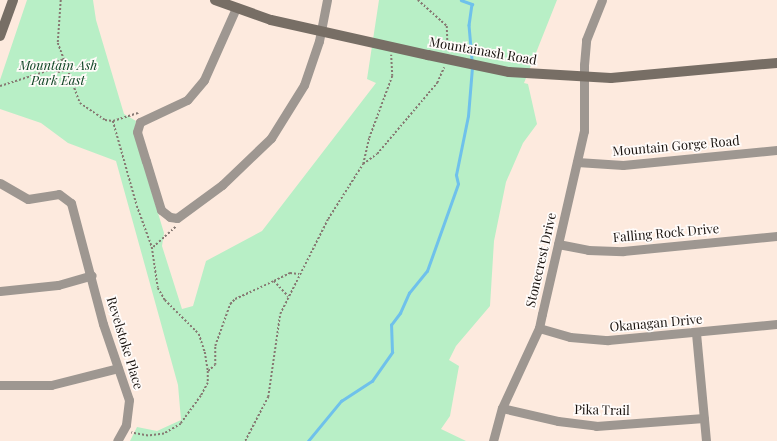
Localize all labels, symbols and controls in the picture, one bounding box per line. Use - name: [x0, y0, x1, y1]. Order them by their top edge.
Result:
- street label: Mountainash Road: [428, 34, 538, 68]
- park label: Mountain Ash Park East: [19, 58, 97, 89]
- street label: Mountain Gorge Road: [612, 133, 740, 159]
- street label: Stonecrest Drive: [522, 211, 560, 309]
- street label: Falling Rock Drive: [612, 221, 720, 245]
- street label: Revelstoke Place: [103, 295, 147, 391]
- street label: Okanagan Drive: [609, 311, 703, 335]
- street label: Pika Trail: [574, 402, 630, 418]

